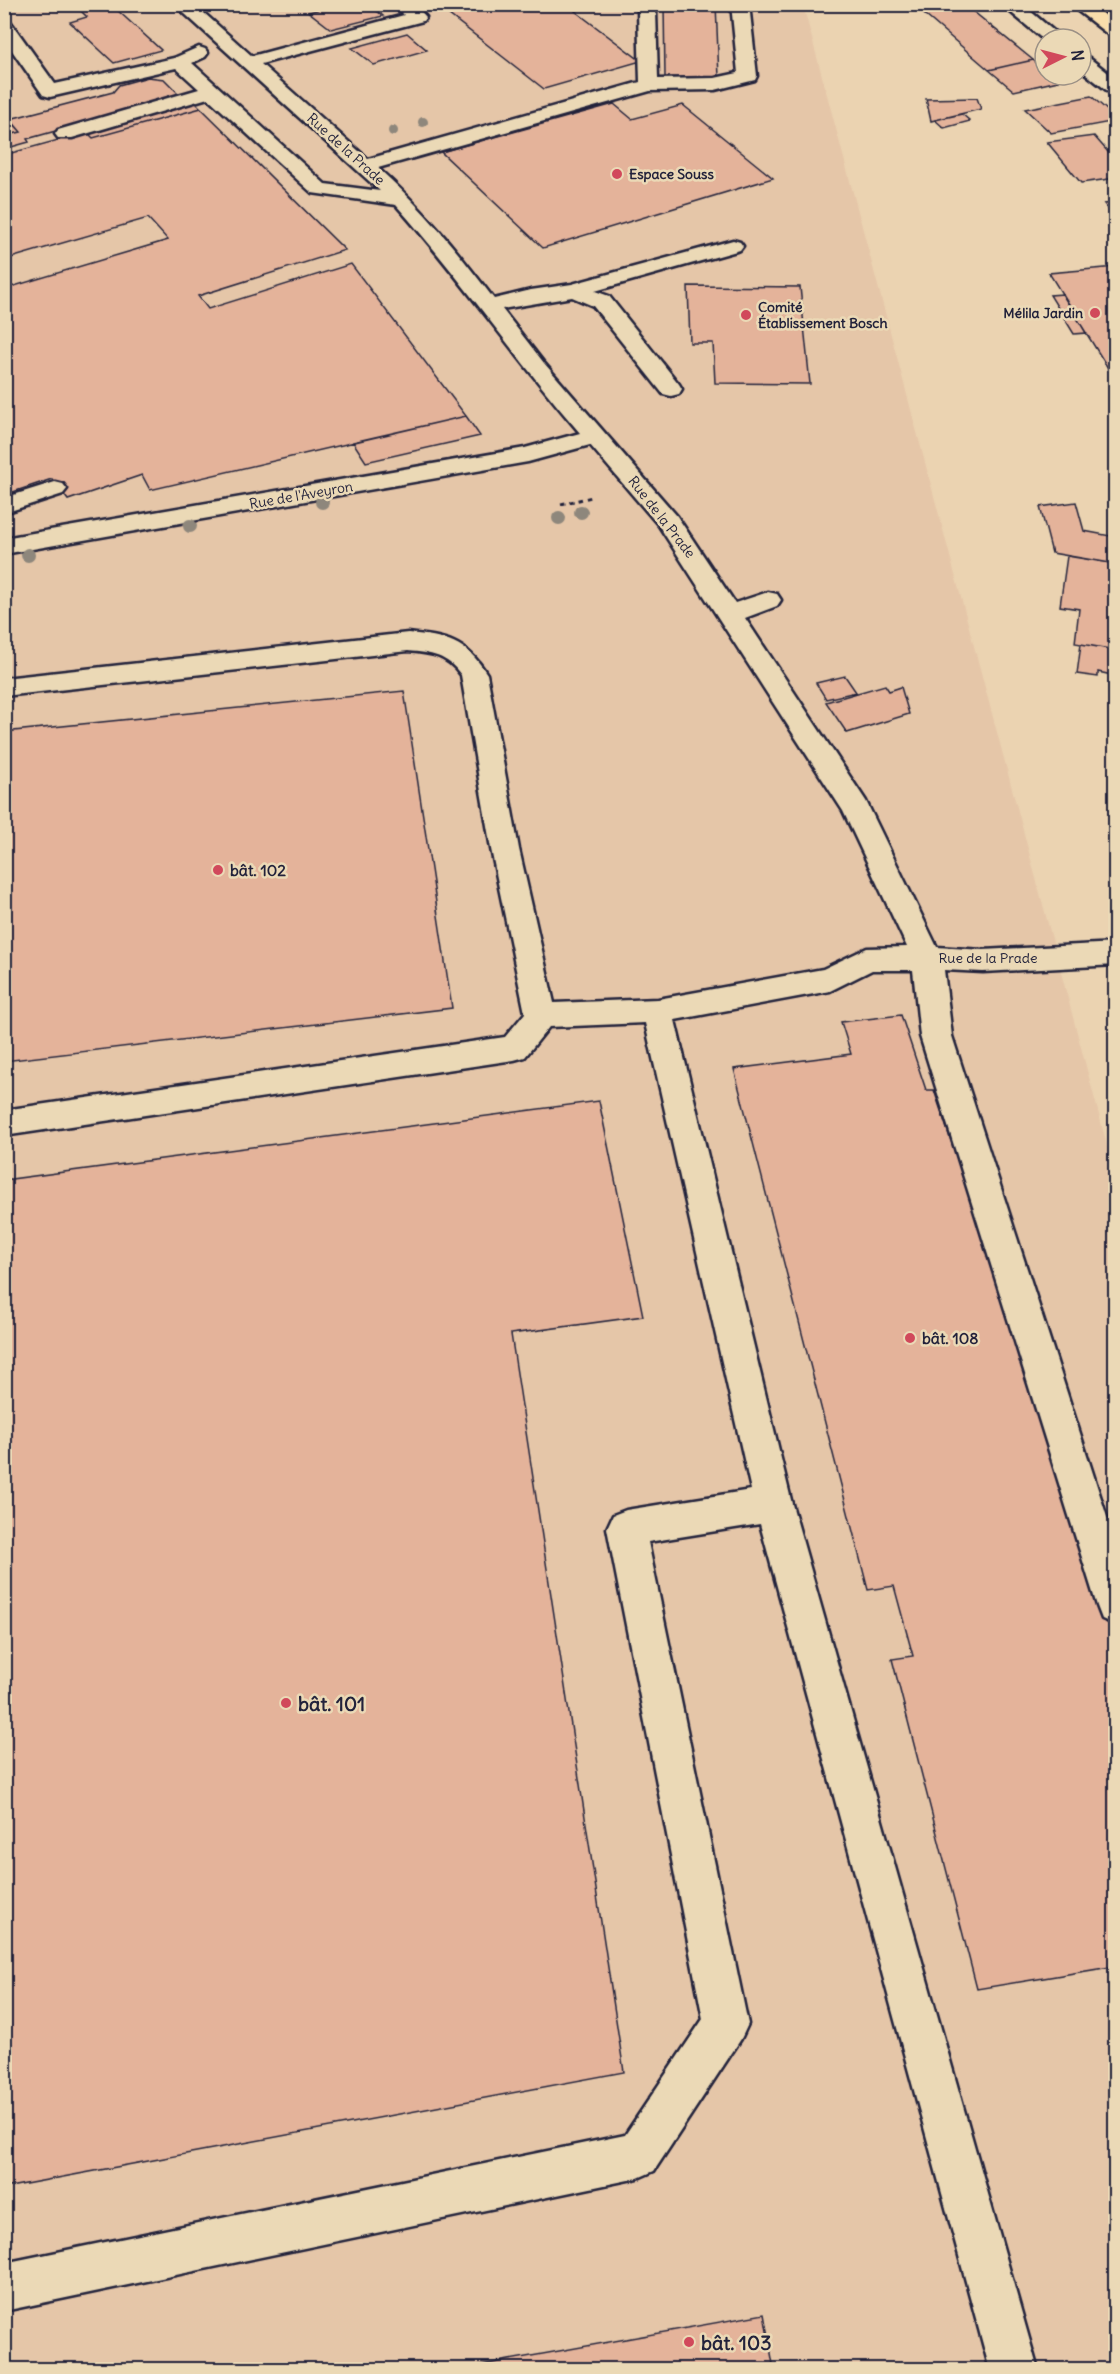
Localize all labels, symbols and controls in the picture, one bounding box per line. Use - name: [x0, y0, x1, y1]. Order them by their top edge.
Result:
- north arrow: [1033, 27, 1093, 87]
- text: N: [1067, 49, 1088, 62]
- street label: Rue de la Prade: [303, 109, 389, 189]
- place label: Espace Souss: [629, 165, 714, 183]
- marker: Espace Souss: [610, 167, 624, 181]
- place label: Comité Établissement Bosch: [758, 298, 888, 332]
- place label: Mélila Jardin: [1003, 304, 1083, 322]
- marker: Mélila Jardin: [1088, 306, 1102, 320]
- marker: Comité Établissement Bosch: [739, 308, 753, 322]
- street label: Rue de la Prade: [624, 472, 700, 562]
- street label: Rue de l'Aveyron: [248, 477, 354, 513]
- place label: bât. 102: [230, 860, 286, 880]
- marker: bât. 102: [211, 863, 225, 877]
- street label: Rue de la Prade: [939, 949, 1037, 967]
- place label: bât. 108: [922, 1328, 979, 1348]
- marker: bât. 108: [903, 1331, 917, 1345]
- place label: bât. 101: [298, 1691, 365, 1716]
- marker: bât. 101: [279, 1696, 293, 1710]
- place label: bât. 103: [701, 2330, 772, 2355]
- marker: bât. 103: [682, 2335, 696, 2349]

